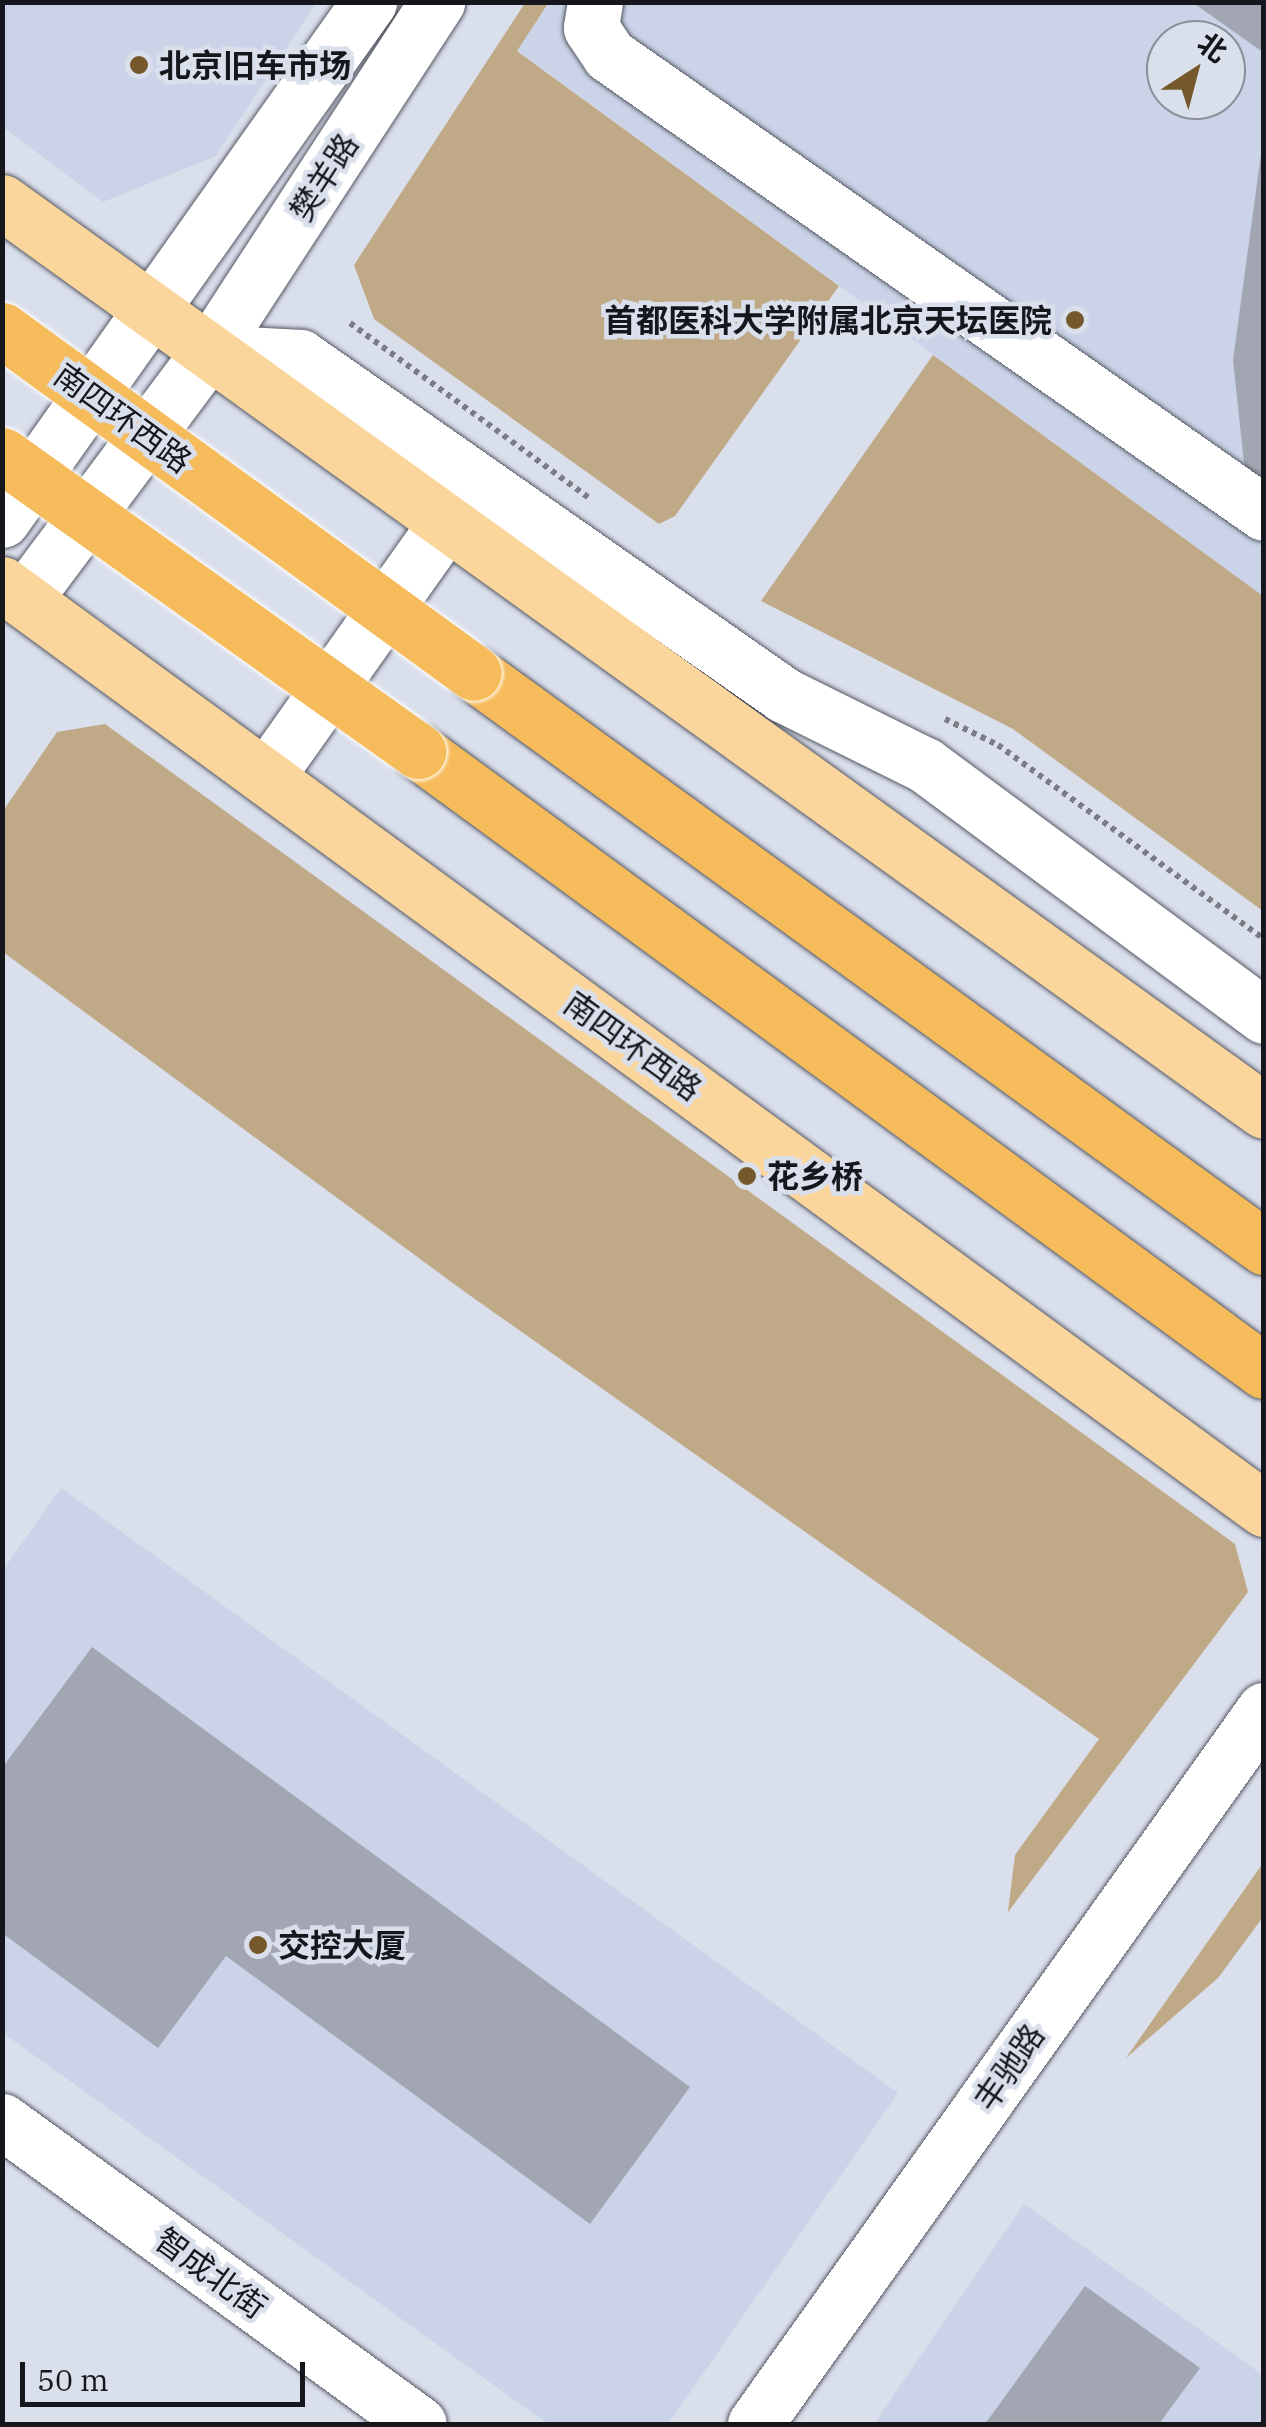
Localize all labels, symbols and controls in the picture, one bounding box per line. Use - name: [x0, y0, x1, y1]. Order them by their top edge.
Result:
- north arrow: [1146, 20, 1246, 120]
- text: 北: [1191, 24, 1235, 70]
- place label: 北京旧车市场: [159, 46, 351, 84]
- marker: 北京旧车市场: [128, 54, 150, 76]
- street label: 樊羊路: [282, 126, 366, 228]
- place label: 首都医科大学附属北京天坛医院: [604, 301, 1052, 339]
- marker: 首都医科大学附属北京天坛医院: [1062, 307, 1088, 333]
- street label: 南四环西路: [47, 355, 199, 481]
- street label: 南四环西路: [557, 983, 709, 1109]
- place label: 花乡桥: [767, 1157, 863, 1195]
- marker: 花乡桥: [736, 1165, 758, 1187]
- place label: 交控大厦: [278, 1926, 406, 1964]
- marker: 交控大厦: [247, 1934, 269, 1956]
- street label: 丰驰路: [966, 2017, 1052, 2117]
- street label: 智成北街: [148, 2220, 274, 2326]
- scale bar: [25, 2342, 310, 2404]
- text: 50 m: [37, 2360, 109, 2399]

